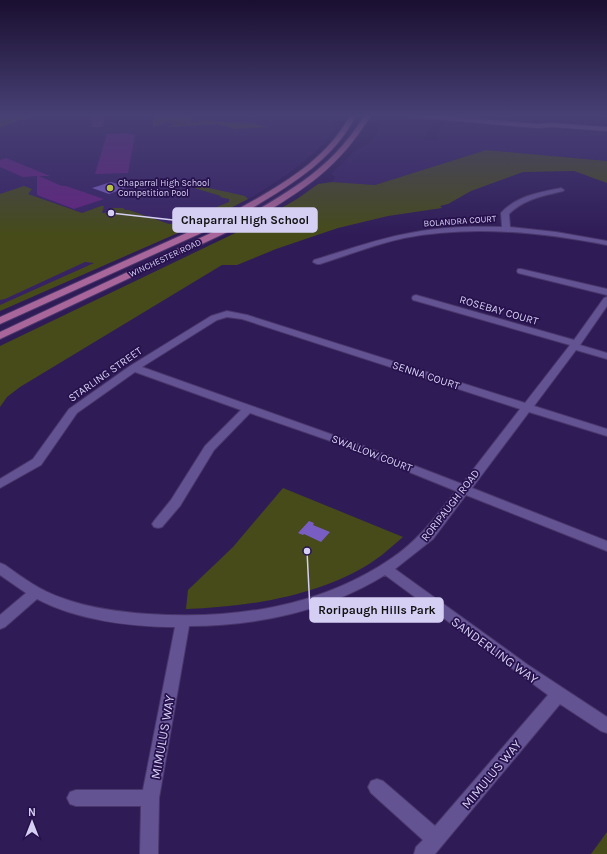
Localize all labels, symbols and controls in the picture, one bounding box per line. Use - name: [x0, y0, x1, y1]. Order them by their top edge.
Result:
- place label: Chaparral High School Competition Pool: [118, 178, 209, 198]
- marker: Chaparral High School Competition Pool: [105, 183, 115, 193]
- callout: Chaparral High School: [173, 208, 317, 232]
- text: Chaparral High School: [181, 213, 309, 227]
- street label: BOLANDRA COURT: [423, 213, 497, 229]
- street label: WINCHESTER ROAD: [127, 237, 203, 279]
- street label: ROSEBAY COURT: [458, 293, 540, 328]
- street label: STARLING STREET: [66, 344, 145, 405]
- street label: SENNA COURT: [391, 358, 462, 393]
- street label: SWALLOW COURT: [330, 432, 415, 475]
- street label: RORIPAUGH ROAD: [418, 467, 482, 544]
- callout: Roripaugh Hills Park: [310, 598, 443, 622]
- text: Roripaugh Hills Park: [318, 603, 436, 617]
- street label: SANDERLING WAY: [448, 614, 541, 687]
- street label: MIMULUS WAY: [148, 694, 177, 780]
- street label: MIMULUS WAY: [458, 737, 524, 812]
- north arrow: [12, 802, 52, 842]
- text: N: [28, 806, 36, 819]

